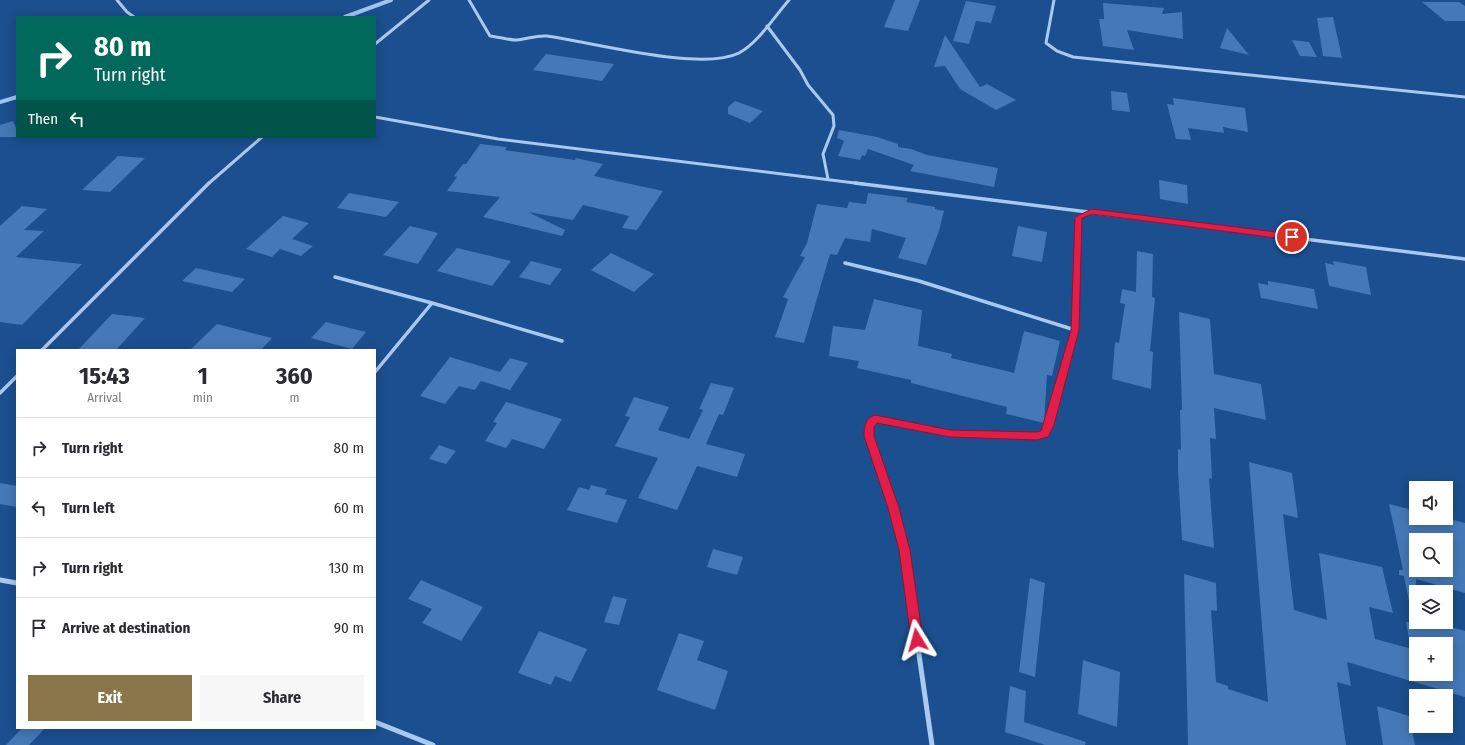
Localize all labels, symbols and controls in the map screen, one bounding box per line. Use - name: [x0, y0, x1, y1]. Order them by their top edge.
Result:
- text: 80 m: [94, 30, 151, 63]
- icon: right: [28, 32, 80, 84]
- text: Turn right: [94, 64, 166, 86]
- icon: left: [66, 108, 88, 130]
- text: Then: [28, 110, 58, 128]
- pin: [1275, 220, 1309, 254]
- icon: arrive: [1281, 226, 1303, 248]
- text: 15:43: [79, 362, 130, 390]
- text: 1: [198, 362, 208, 390]
- text: 360: [276, 362, 313, 390]
- text: Arrival: [87, 390, 122, 405]
- text: min: [193, 390, 213, 405]
- text: m: [289, 390, 299, 405]
- icon: right: [28, 437, 50, 459]
- text: Turn right: [62, 439, 123, 457]
- text: 80 m: [334, 439, 364, 457]
- map controls: [1409, 481, 1453, 733]
- button: sound: [1409, 481, 1453, 525]
- icon: left: [28, 497, 50, 519]
- text: Turn left: [62, 499, 115, 517]
- text: 60 m: [334, 499, 364, 517]
- button: search: [1409, 533, 1453, 577]
- icon: right: [28, 557, 50, 579]
- text: Turn right: [62, 559, 123, 577]
- text: 130 m: [329, 559, 364, 577]
- button: layers: [1409, 585, 1453, 629]
- icon: arrive: [28, 617, 50, 639]
- text: Arrive at destination: [62, 619, 190, 637]
- text: 90 m: [334, 619, 364, 637]
- position arrow: [896, 619, 938, 661]
- button: +: [1409, 637, 1453, 681]
- button: Exit: [28, 675, 192, 721]
- button: Share: [200, 675, 364, 721]
- button: −: [1409, 689, 1453, 733]

